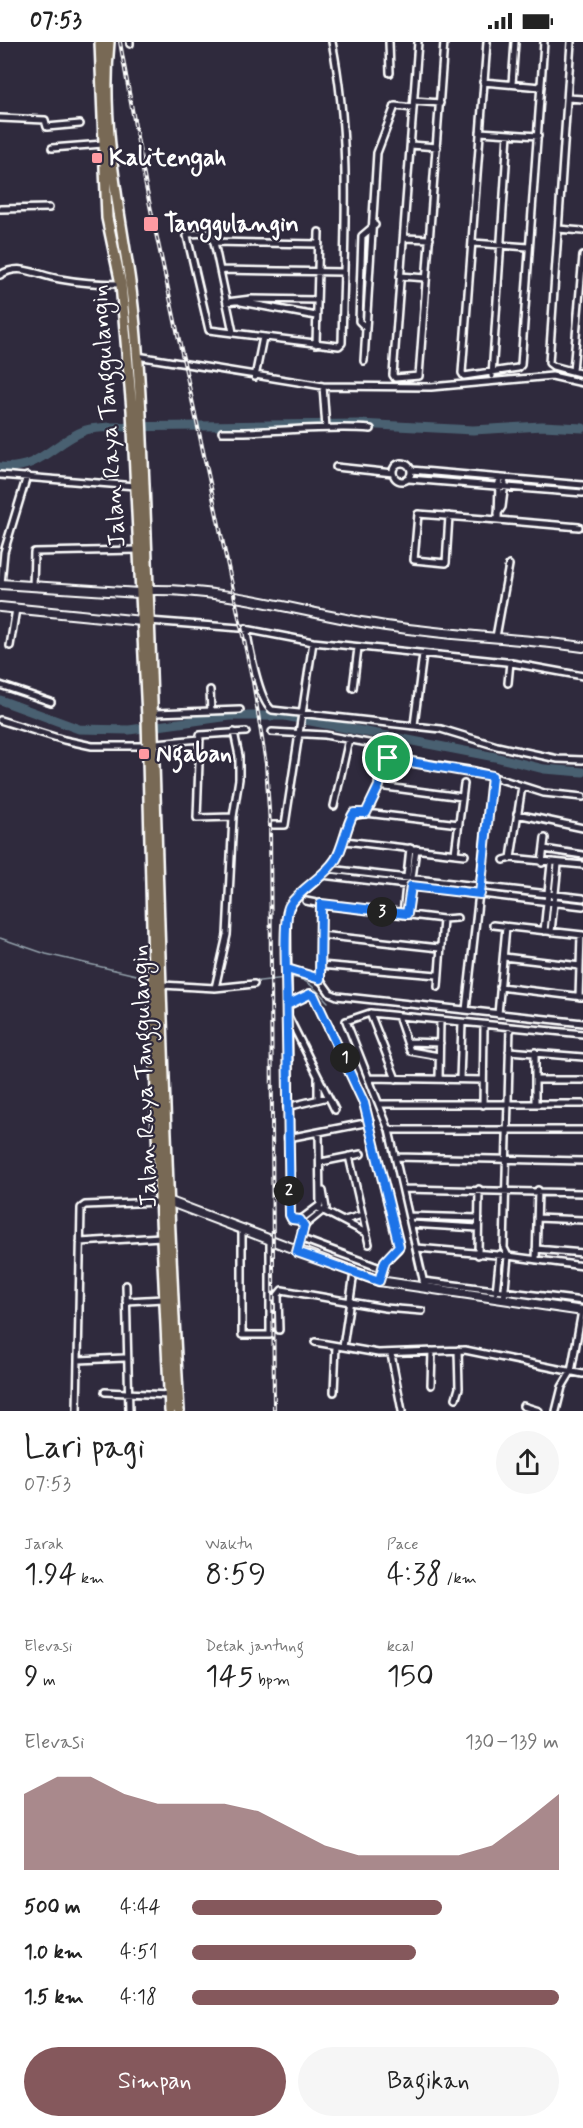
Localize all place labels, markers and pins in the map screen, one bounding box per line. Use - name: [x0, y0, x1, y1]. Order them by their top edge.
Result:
- place label: Kalitengah: [109, 143, 227, 177]
- marker: Kalitengah: [90, 151, 104, 165]
- place label: Tanggulangin: [164, 209, 299, 243]
- marker: Tanggulangin: [142, 215, 160, 233]
- pin: [362, 732, 413, 783]
- place label: Ngaban: [156, 739, 232, 773]
- marker: Ngaban: [137, 747, 151, 761]
- pin: 3: [367, 897, 397, 927]
- pin: 1: [330, 1043, 360, 1073]
- pin: 2: [274, 1176, 304, 1206]

